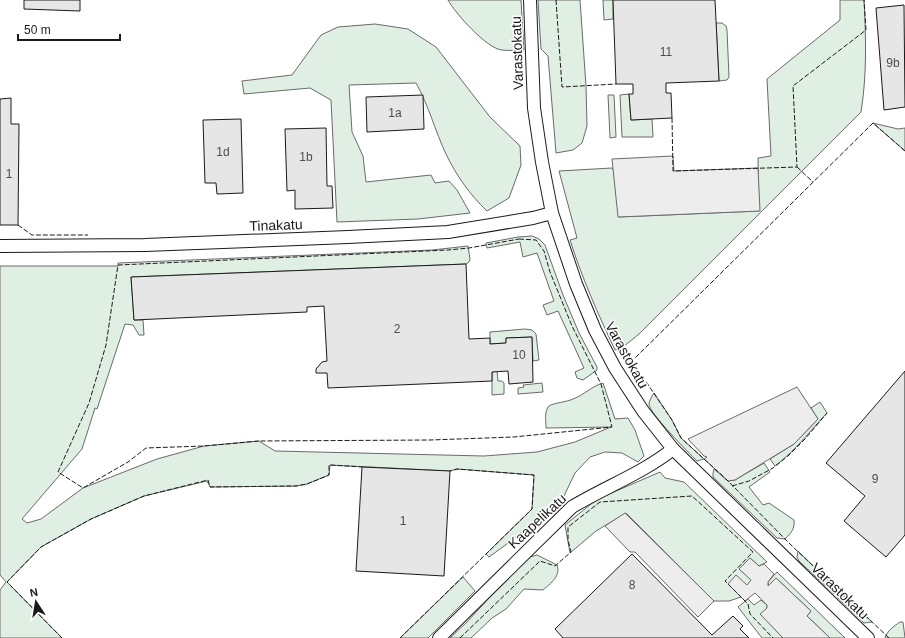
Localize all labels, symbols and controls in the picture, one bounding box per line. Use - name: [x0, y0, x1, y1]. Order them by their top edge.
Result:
- scale bar: [18, 16, 120, 42]
- street label: Varastokatu: [508, 16, 526, 90]
- text: 50 m: [24, 23, 51, 37]
- house number: 11: [660, 45, 673, 59]
- house number: 9b: [886, 56, 900, 70]
- house number: 1a: [388, 106, 402, 120]
- house number: 1d: [216, 145, 230, 159]
- house number: 1b: [299, 150, 313, 164]
- house number: 1: [6, 167, 13, 181]
- street label: Tinakatu: [249, 216, 303, 234]
- street label: Varastokatu: [602, 319, 652, 391]
- house number: 2: [394, 322, 401, 336]
- house number: 10: [512, 348, 526, 362]
- house number: 9: [872, 472, 879, 486]
- street label: Kaapelikatu: [505, 490, 569, 552]
- house number: 1: [400, 514, 407, 528]
- street label: Varastokatu: [808, 560, 872, 622]
- house number: 8: [629, 578, 636, 592]
- north arrow: [16, 582, 56, 622]
- text: N: [29, 586, 39, 599]

